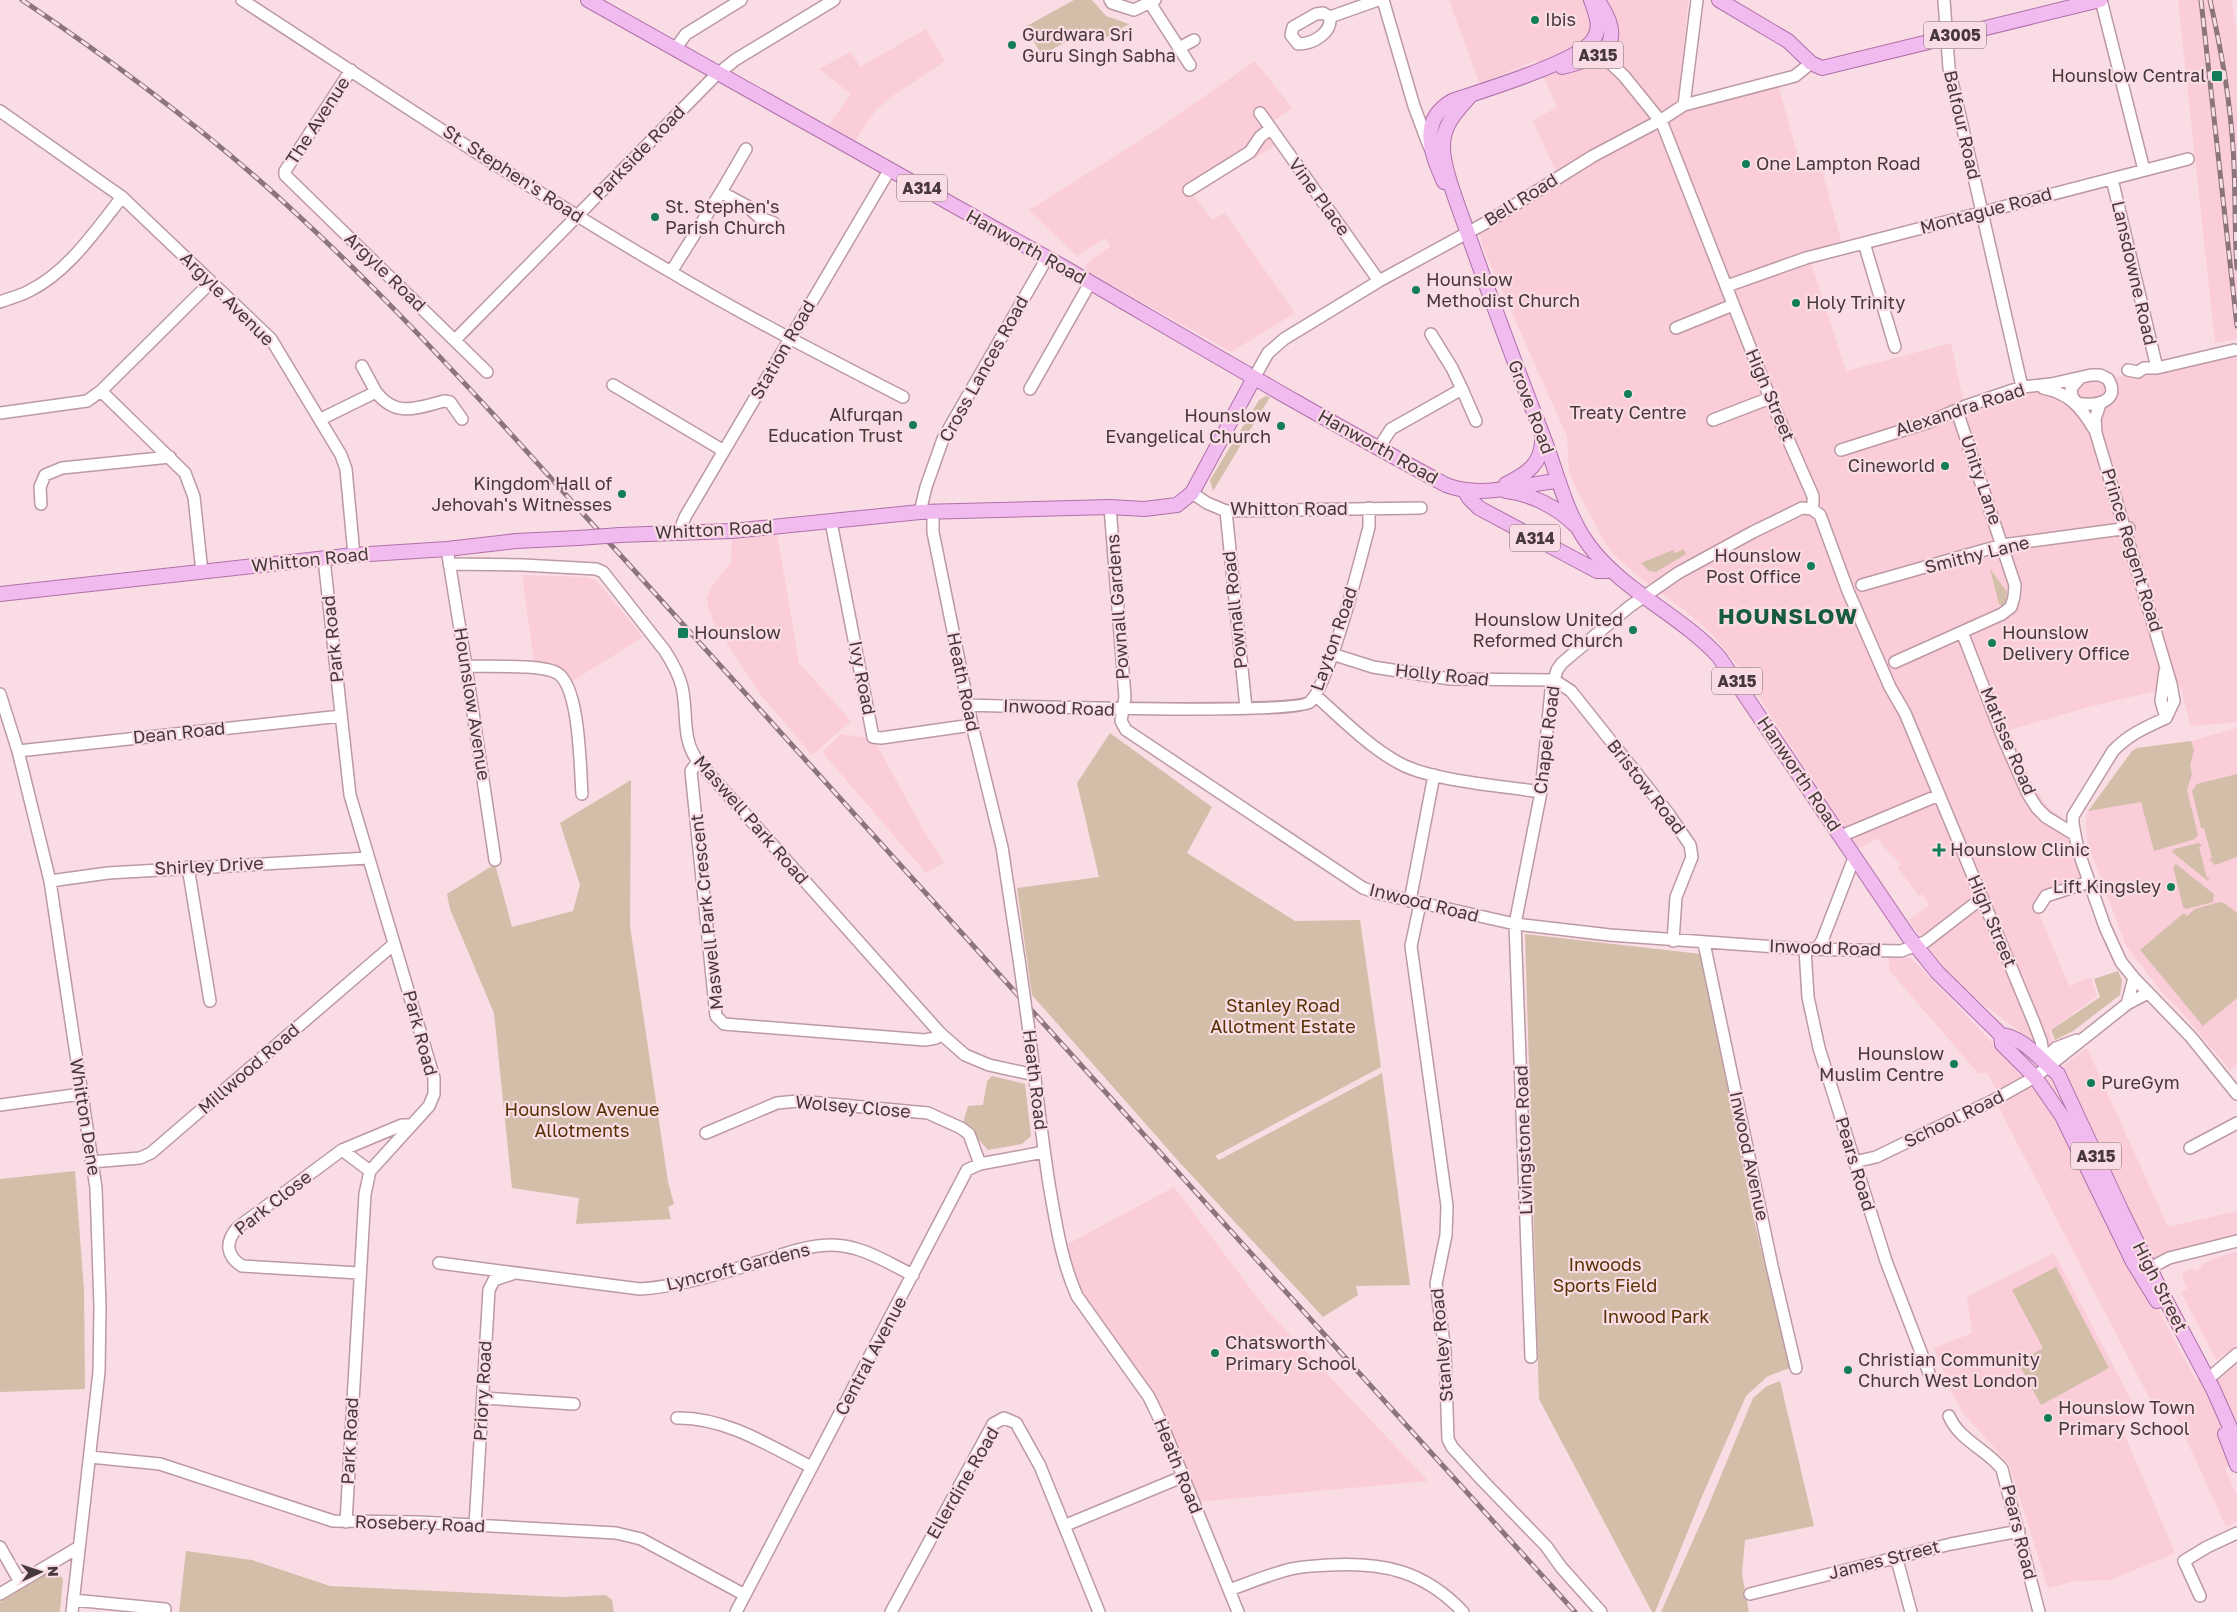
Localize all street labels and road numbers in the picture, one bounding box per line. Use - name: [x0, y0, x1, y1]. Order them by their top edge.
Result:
- road number: A3005: [1924, 22, 1986, 48]
- road number: A315: [1573, 42, 1623, 68]
- street label: Balfour Road: [1940, 68, 1986, 181]
- street label: The Avenue: [281, 72, 354, 169]
- street label: Parkside Road: [587, 100, 689, 204]
- street label: St. Stephen's Road: [439, 120, 588, 227]
- street label: Vine Place: [1284, 153, 1355, 240]
- street label: Bell Road: [1480, 168, 1561, 230]
- road number: A314: [897, 174, 947, 202]
- street label: Montague Road: [1917, 182, 2054, 238]
- street label: Lansdowne Road: [2108, 198, 2162, 347]
- street label: Hanworth Road: [962, 204, 1091, 288]
- street label: Argyle Road: [340, 227, 431, 316]
- street label: Argyle Avenue: [176, 247, 279, 350]
- street label: Cross Lances Road: [934, 292, 1032, 445]
- street label: Station Road: [745, 296, 819, 403]
- street label: High Street: [1742, 345, 1800, 444]
- street label: Grove Road: [1504, 357, 1560, 457]
- street label: Alexandra Road: [1892, 378, 2027, 440]
- street label: Hanworth Road: [1314, 404, 1443, 488]
- street label: Unity Lane: [1956, 432, 2008, 527]
- street label: Prince Regent Road: [2098, 465, 2168, 634]
- street label: Whitton Road: [1230, 497, 1348, 519]
- street label: Whitton Road: [655, 515, 773, 543]
- road number: A314: [1510, 524, 1560, 552]
- street label: Smithy Lane: [1922, 530, 2031, 578]
- street label: Pownall Gardens: [1101, 534, 1133, 681]
- street label: Whitton Road: [250, 542, 370, 576]
- street label: Pownall Road: [1217, 550, 1251, 670]
- street label: Layton Road: [1305, 584, 1361, 694]
- street label: Park Road: [316, 594, 348, 684]
- street label: Hounslow Avenue: [450, 626, 496, 782]
- street label: Heath Road: [943, 630, 985, 733]
- street label: Ivy Road: [845, 639, 881, 717]
- street label: Holly Road: [1394, 658, 1490, 690]
- road number: A315: [1712, 668, 1762, 694]
- street label: Matisse Road: [1976, 683, 2042, 798]
- street label: Chapel Road: [1528, 684, 1564, 795]
- street label: Inwood Road: [1003, 694, 1115, 720]
- street label: Hanworth Road: [1753, 712, 1846, 835]
- street label: Dean Road: [132, 716, 226, 748]
- street label: Bristow Road: [1603, 735, 1691, 838]
- street label: Maswell Park Road: [690, 750, 814, 888]
- street label: Maswell Park Crescent: [685, 813, 727, 1011]
- street label: Shirley Drive: [154, 851, 264, 879]
- street label: High Street: [1964, 871, 2022, 970]
- street label: Inwood Road: [1367, 878, 1481, 926]
- street label: Inwood Road: [1769, 934, 1881, 960]
- street label: Park Road: [399, 988, 443, 1078]
- street label: Millwood Road: [193, 1018, 304, 1118]
- street label: Heath Road: [1019, 1028, 1053, 1131]
- street label: Whitton Dene: [66, 1057, 106, 1177]
- street label: Livingstone Road: [1509, 1065, 1537, 1215]
- street label: School Road: [1900, 1084, 2007, 1152]
- street label: Inwood Avenue: [1726, 1089, 1774, 1222]
- street label: Wolsey Close: [794, 1090, 912, 1122]
- street label: Pears Road: [1831, 1114, 1881, 1213]
- road number: A315: [2071, 1142, 2121, 1170]
- street label: Park Close: [229, 1165, 315, 1239]
- street label: Lyncroft Gardens: [664, 1238, 812, 1295]
- street label: High Street: [2129, 1238, 2193, 1335]
- street label: Stanley Road: [1425, 1287, 1457, 1403]
- street label: Central Avenue: [830, 1292, 911, 1419]
- street label: Priory Road: [468, 1340, 496, 1442]
- street label: Park Road: [336, 1397, 362, 1485]
- street label: Heath Road: [1150, 1415, 1208, 1517]
- street label: Ellerdine Road: [921, 1423, 1003, 1542]
- street label: Pears Road: [1998, 1482, 2042, 1582]
- street label: Rosebery Road: [354, 1510, 486, 1536]
- street label: James Street: [1826, 1535, 1942, 1583]

